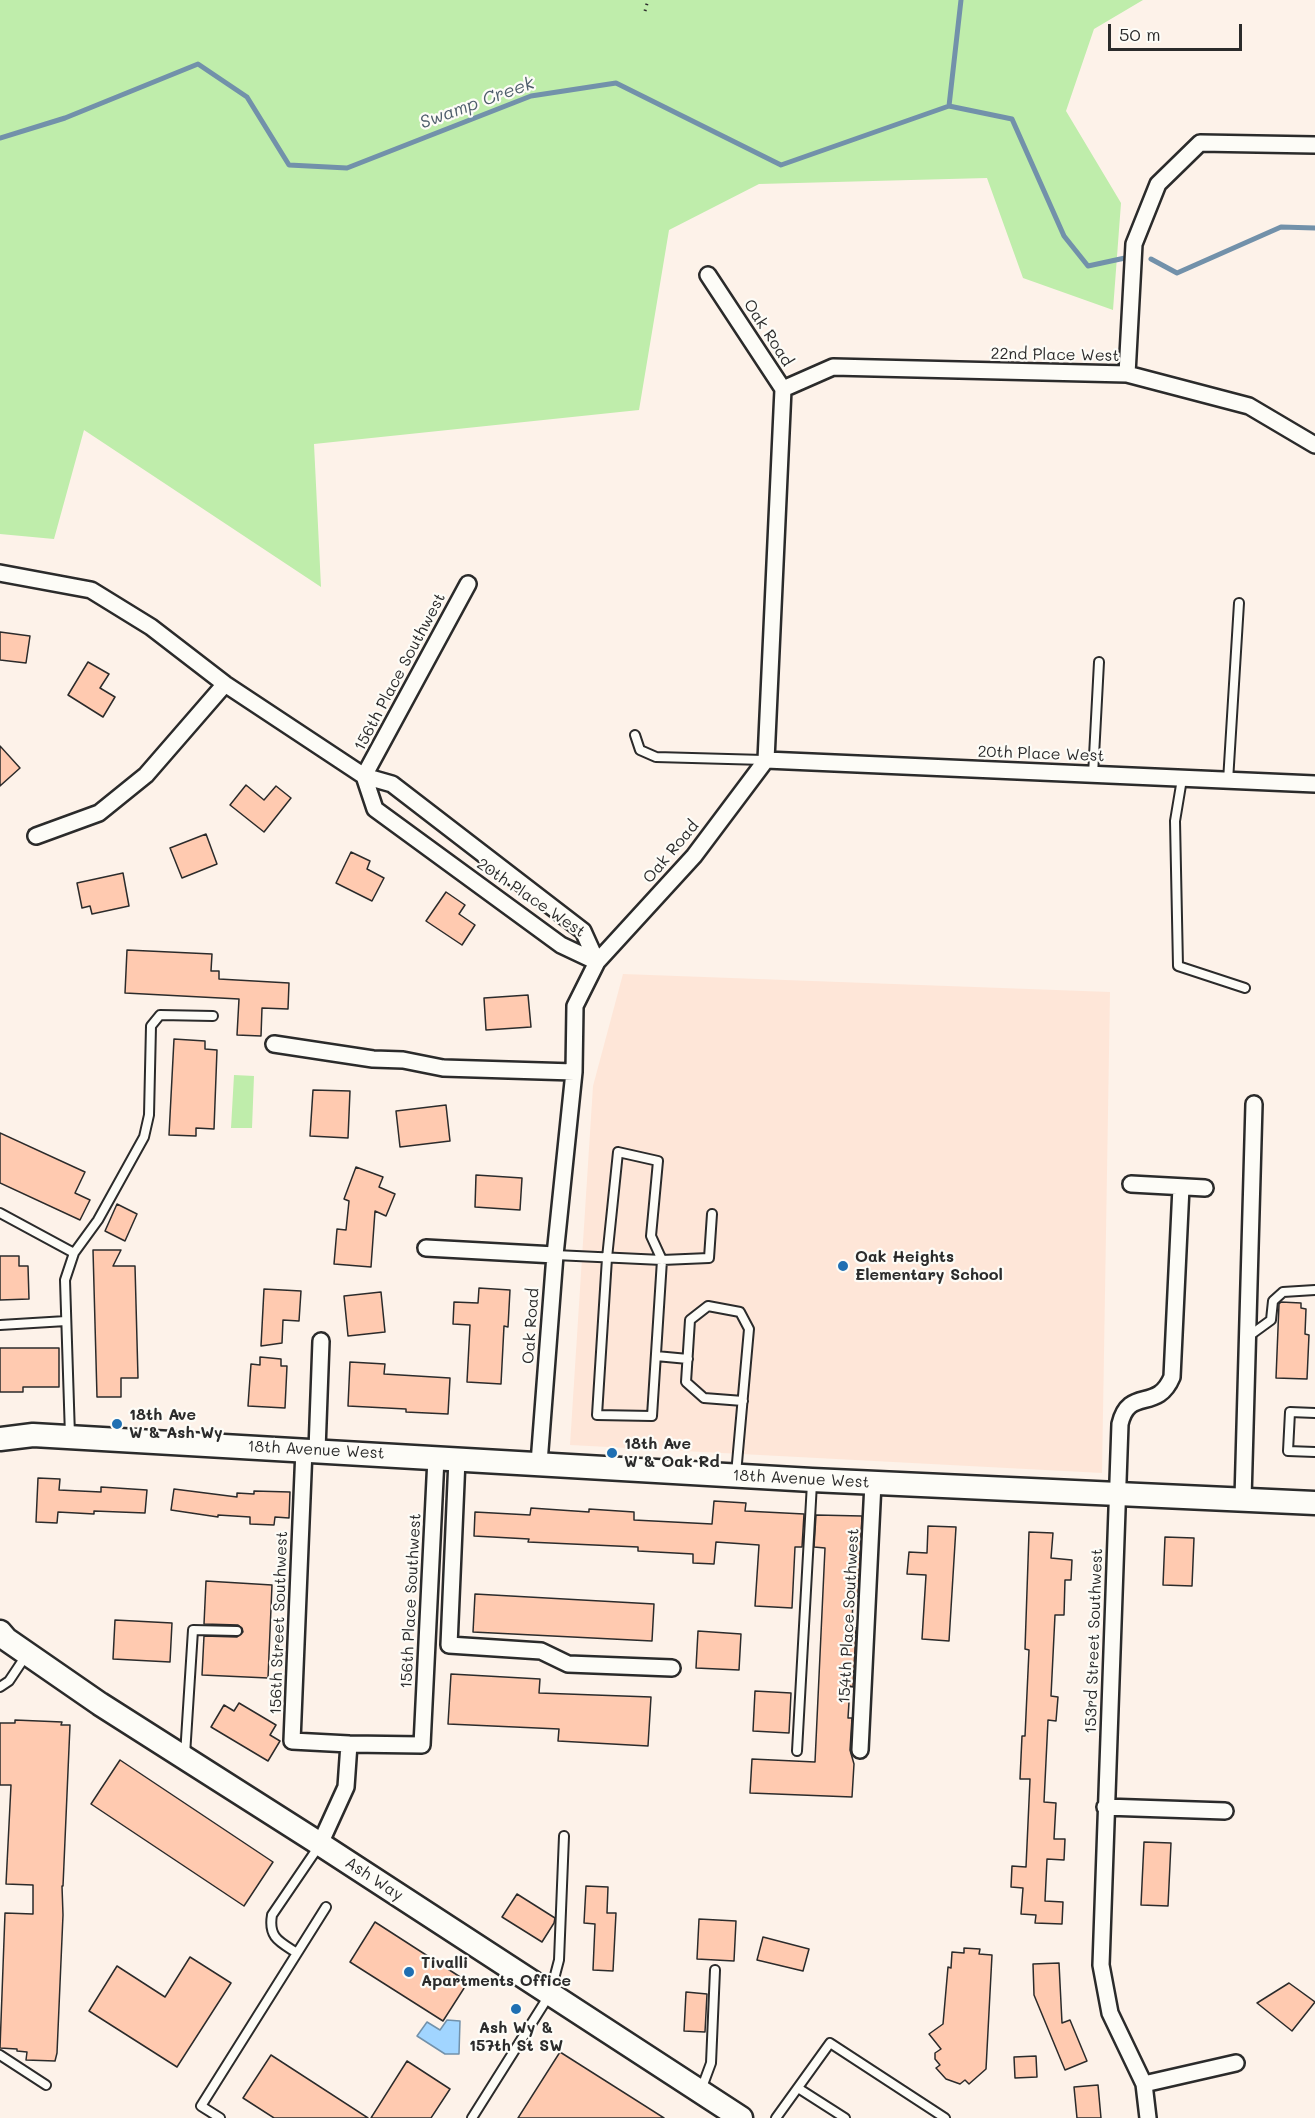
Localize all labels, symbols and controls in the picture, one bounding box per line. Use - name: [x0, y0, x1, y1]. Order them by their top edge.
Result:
- scale bar: [1111, 12, 1244, 50]
- text: 50 m: [1119, 22, 1161, 46]
- water label: Swamp Creek: [417, 72, 537, 134]
- street label: Oak Road: [739, 296, 797, 370]
- street label: 22nd Place West: [990, 344, 1120, 366]
- street label: 156th Place Southwest: [350, 590, 450, 754]
- street label: 20th Place West: [977, 742, 1105, 766]
- street label: Oak Road: [639, 817, 703, 887]
- street label: 20th Place West: [473, 855, 589, 941]
- place label: Oak Heights Elementary School: [855, 1247, 1003, 1285]
- marker: Oak Heights Elementary School: [836, 1259, 850, 1273]
- street label: Oak Road: [519, 1287, 543, 1365]
- place label: 18th Ave W & Ash Wy: [129, 1405, 223, 1443]
- marker: 18th Ave W & Ash Wy: [110, 1417, 124, 1431]
- place label: 18th Ave W & Oak Rd: [624, 1434, 720, 1472]
- street label: 18th Avenue West: [247, 1437, 385, 1463]
- marker: 18th Ave W & Oak Rd: [605, 1446, 619, 1460]
- street label: 18th Avenue West: [732, 1466, 870, 1492]
- street label: 156th Place Southwest: [397, 1513, 425, 1689]
- street label: 154th Place Southwest: [835, 1528, 863, 1704]
- street label: 156th Street Southwest: [266, 1531, 292, 1715]
- street label: 153rd Street Southwest: [1081, 1548, 1107, 1734]
- street label: Ash Way: [341, 1853, 407, 1905]
- place label: Tivalli Apartments Office: [421, 1953, 571, 1991]
- marker: Tivalli Apartments Office: [402, 1965, 416, 1979]
- marker: Ash Wy & 157th St SW: [509, 2002, 523, 2016]
- place label: Ash Wy & 157th St SW: [469, 2018, 563, 2056]

